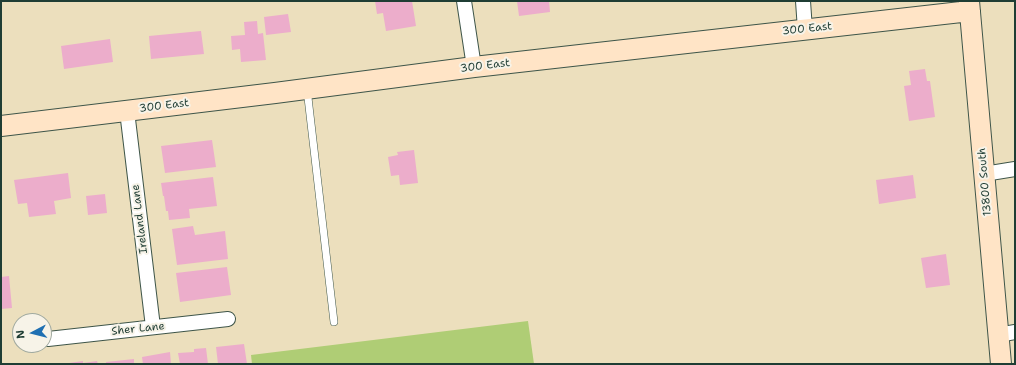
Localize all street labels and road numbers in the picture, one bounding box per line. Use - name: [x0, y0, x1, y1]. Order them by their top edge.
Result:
- street label: 300 East: [781, 20, 833, 38]
- street label: 300 East: [459, 56, 511, 76]
- street label: 300 East: [138, 96, 190, 116]
- street label: 13800 South: [975, 147, 995, 217]
- street label: Ireland Lane: [129, 184, 151, 254]
- street label: Sher Lane: [111, 320, 165, 338]

